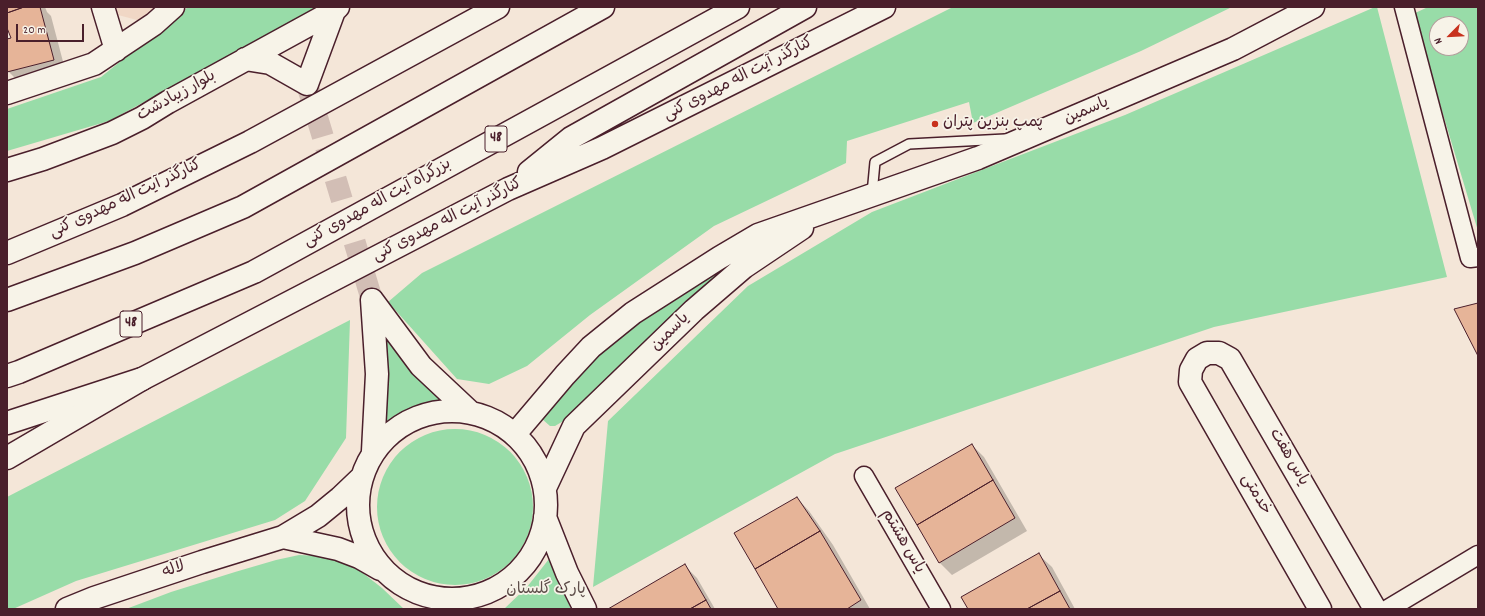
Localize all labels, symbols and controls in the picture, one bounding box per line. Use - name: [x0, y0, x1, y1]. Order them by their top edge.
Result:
- scale bar: [18, 16, 86, 42]
- north arrow: [1429, 16, 1469, 56]
- text: 20 m: [23, 22, 46, 39]
- street label: کنارگذر آیت اله مهدوی کنی: [661, 34, 817, 126]
- text: N: [1431, 35, 1447, 46]
- street label: بلوار زیبادشت: [134, 68, 220, 126]
- street label: یاسمین: [1062, 94, 1112, 130]
- place label: پمپ بنزین پتران: [943, 114, 1043, 134]
- marker: پمپ بنزین پتران: [930, 119, 940, 129]
- road number: 48: [485, 126, 507, 152]
- street label: بزرگراه آیت اله مهدوی کنی: [301, 155, 455, 253]
- street label: کنارگذر آیت اله مهدوی کنی: [47, 156, 205, 244]
- street label: کنارگذر آیت اله مهدوی کنی: [370, 175, 526, 267]
- street label: یاسمین: [648, 310, 694, 356]
- road number: 48: [120, 311, 142, 337]
- street label: یاس هفت: [1264, 426, 1312, 490]
- street label: خدمتی: [1236, 471, 1274, 519]
- street label: یاس هشتم: [876, 506, 928, 578]
- street label: لاله: [160, 558, 188, 584]
- park label: پارک گلستان: [506, 581, 586, 601]

